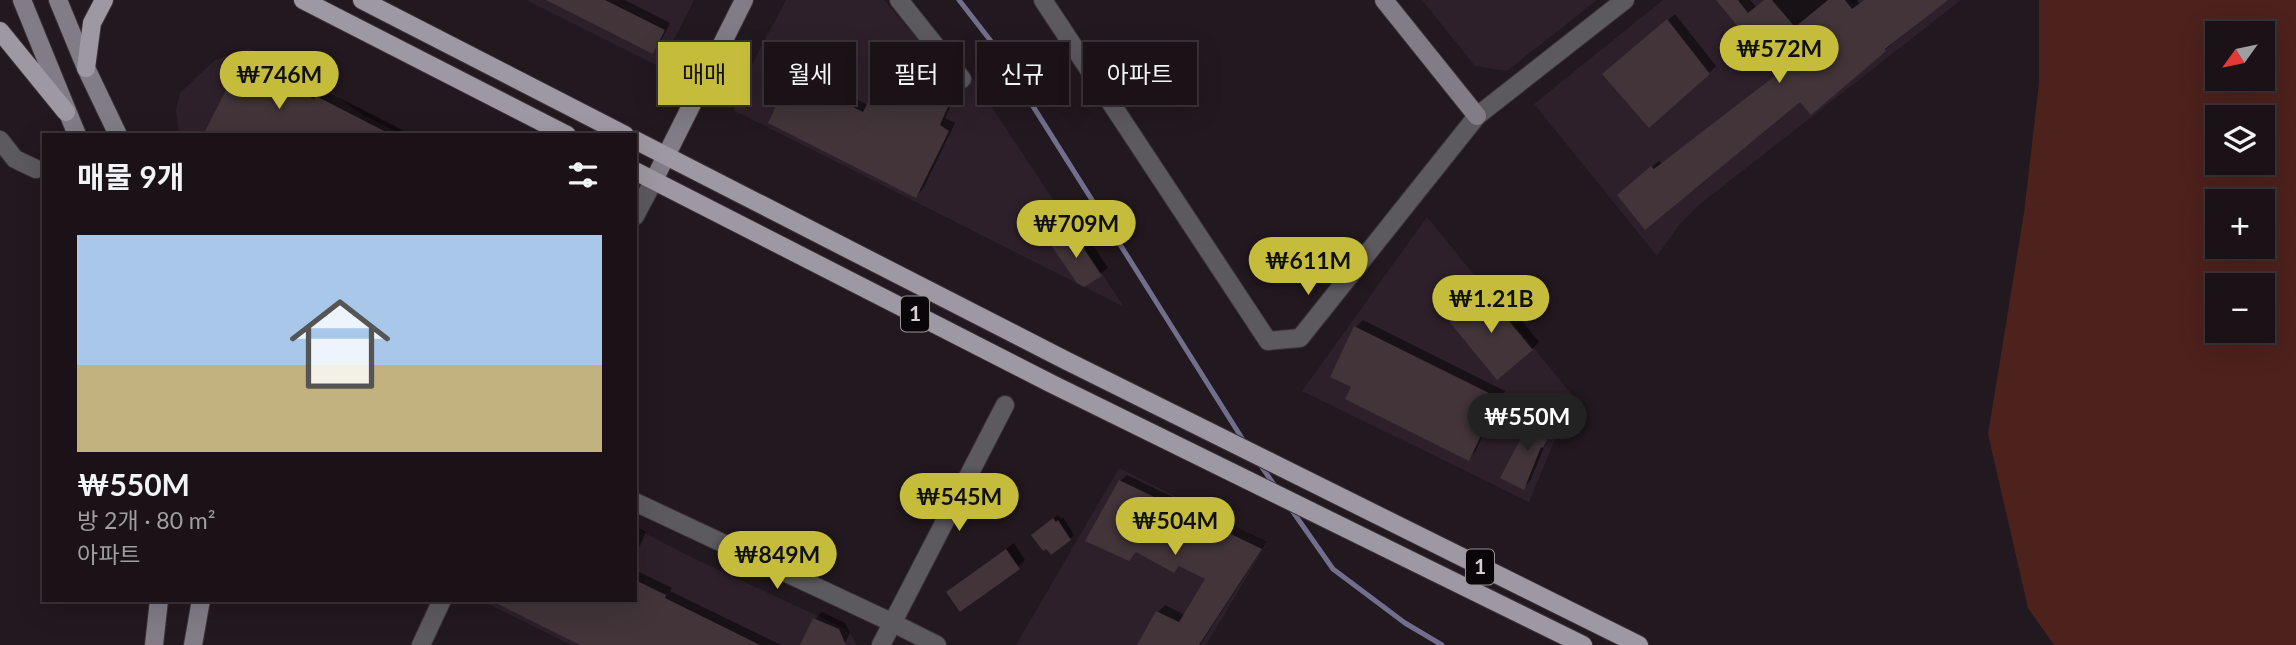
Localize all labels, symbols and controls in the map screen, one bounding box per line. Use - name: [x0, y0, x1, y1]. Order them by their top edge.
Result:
- north arrow: [2205, 21, 2275, 91]
- map controls: [2205, 21, 2275, 343]
- pin: ₩572M: [1730, 25, 1828, 85]
- text: ₩572M: [1736, 34, 1822, 62]
- chip: 매매: [658, 42, 750, 105]
- chip: 월세: [764, 42, 856, 105]
- chip: 필터: [870, 42, 963, 105]
- chip: 신규: [977, 42, 1069, 105]
- chip: 아파트: [1083, 42, 1197, 105]
- pin: ₩746M: [230, 52, 328, 111]
- text: ₩746M: [236, 60, 322, 88]
- button: layers: [2205, 105, 2275, 175]
- icon: filters: [564, 156, 602, 194]
- text: 매물 9개: [77, 158, 185, 194]
- button: +: [2205, 189, 2275, 259]
- pin: ₩709M: [1027, 201, 1125, 260]
- text: ₩709M: [1033, 209, 1119, 237]
- pin: ₩611M: [1259, 238, 1357, 297]
- text: ₩611M: [1265, 246, 1351, 274]
- button: −: [2205, 273, 2275, 343]
- pin: ₩1.21B: [1434, 276, 1548, 335]
- icon: home: [277, 281, 403, 407]
- text: ₩1.21B: [1448, 284, 1534, 312]
- road number: 1: [901, 296, 929, 332]
- pin: ₩550M: [1478, 393, 1576, 453]
- text: ₩550M: [1484, 402, 1570, 430]
- text: ₩550M: [77, 466, 190, 502]
- pin: ₩545M: [910, 474, 1008, 533]
- text: ₩545M: [916, 482, 1002, 510]
- pin: ₩504M: [1126, 498, 1224, 557]
- text: 방 2개 · 80 m²: [77, 506, 215, 534]
- text: ₩504M: [1132, 506, 1218, 534]
- pin: ₩849M: [728, 532, 826, 591]
- text: 아파트: [77, 540, 140, 568]
- text: ₩849M: [734, 540, 820, 568]
- road number: 1: [1466, 550, 1494, 584]

